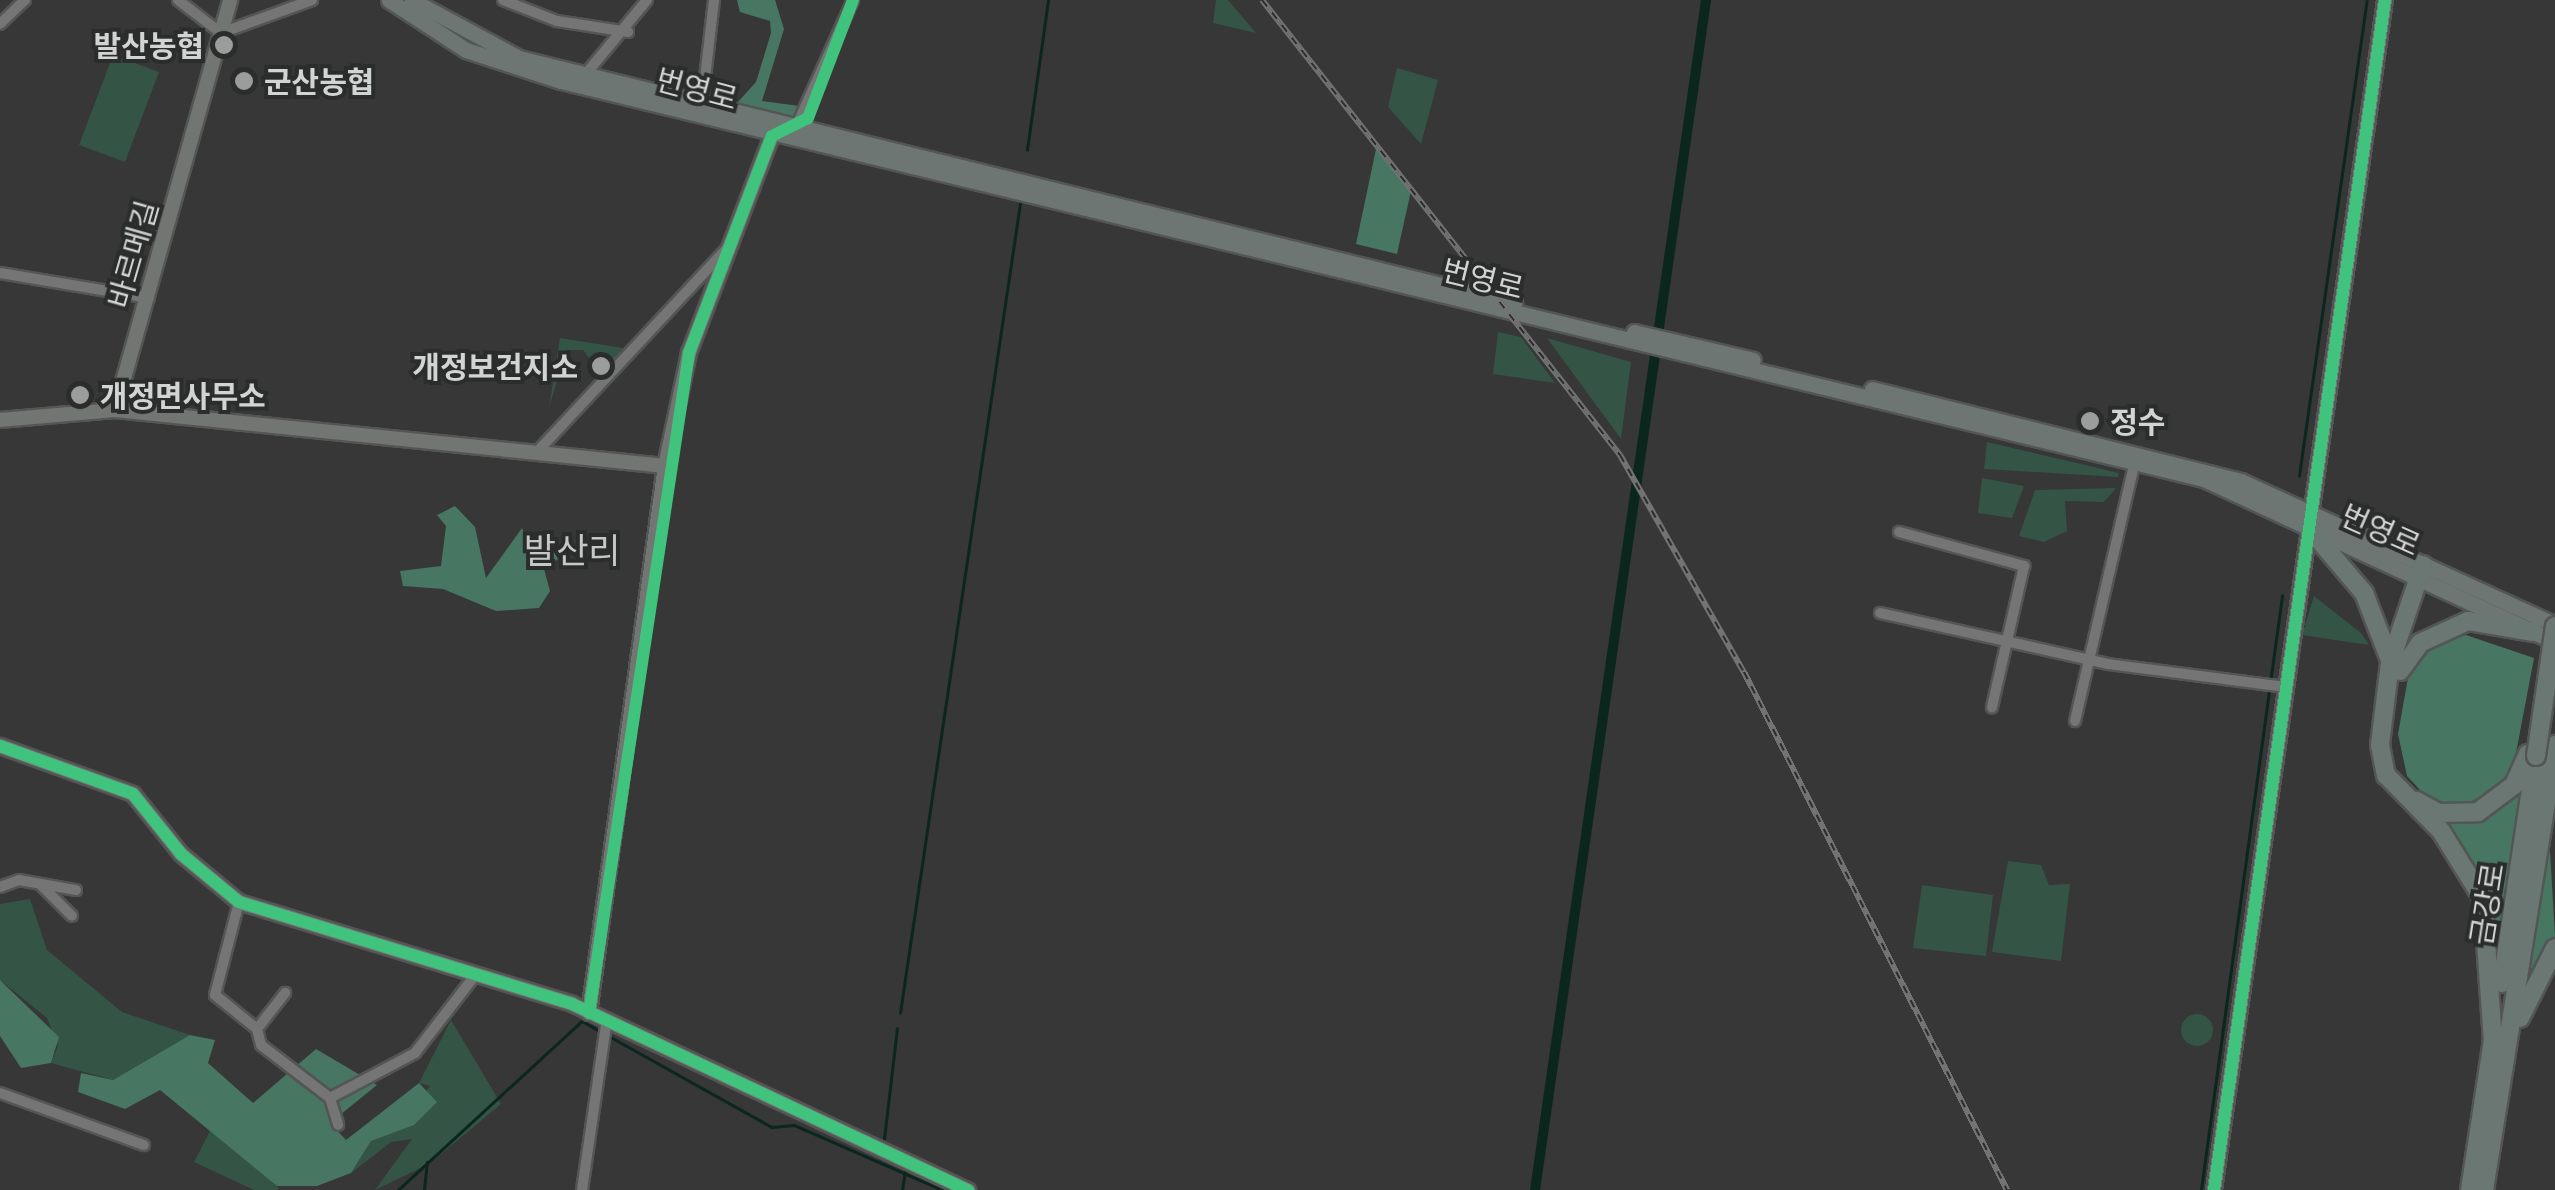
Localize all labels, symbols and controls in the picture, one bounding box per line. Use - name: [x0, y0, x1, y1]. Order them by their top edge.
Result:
- place label: 발산농협: [94, 27, 204, 63]
- marker: 발산농협: [213, 34, 235, 56]
- street label: 번영로: [652, 60, 742, 116]
- place label: 군산농협: [264, 63, 374, 99]
- marker: 군산농협: [233, 70, 255, 92]
- street label: 바르메길: [99, 196, 165, 312]
- street label: 번영로: [1438, 251, 1528, 305]
- place label: 개정보건지소: [412, 348, 578, 384]
- marker: 개정보건지소: [588, 353, 614, 379]
- place label: 개정면사무소: [100, 377, 266, 413]
- marker: 개정면사무소: [69, 384, 91, 406]
- place label: 정수: [2110, 403, 2165, 439]
- marker: 정수: [2079, 410, 2101, 432]
- street label: 번영로: [2336, 496, 2426, 562]
- district label: 발산리: [524, 528, 620, 570]
- street label: 금강로: [2462, 860, 2510, 948]

